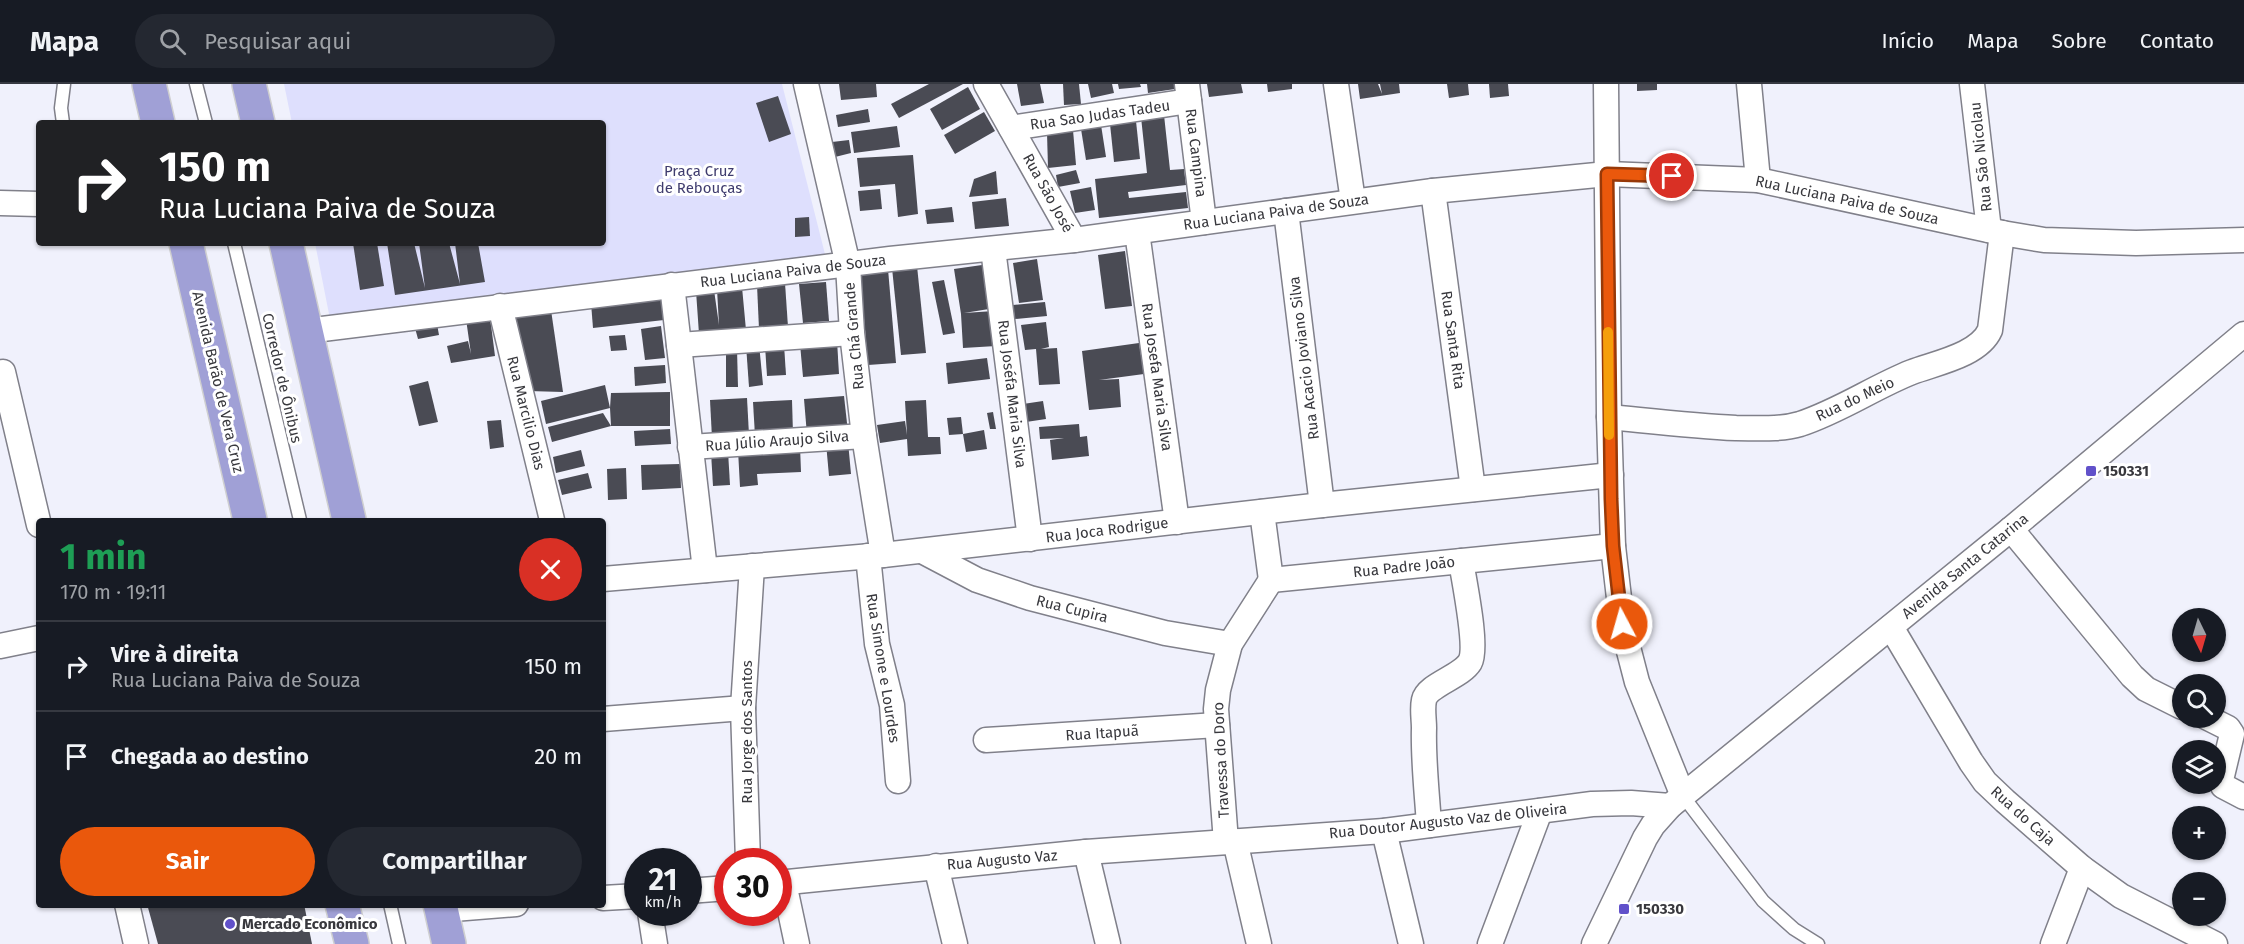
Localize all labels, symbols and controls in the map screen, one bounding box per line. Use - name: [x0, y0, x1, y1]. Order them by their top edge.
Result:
- search box: [135, 14, 555, 68]
- text: Mapa: [30, 25, 99, 58]
- icon: search: [156, 25, 189, 58]
- text: Pesquisar aqui: [204, 28, 351, 55]
- text: Início: [1881, 28, 1934, 54]
- text: Mapa: [1967, 28, 2019, 54]
- text: Sobre: [2052, 28, 2107, 54]
- text: Contato: [2140, 28, 2214, 54]
- street label: Rua Sao Judas Tadeu: [1029, 96, 1171, 134]
- street label: Rua São Nicolau: [1966, 101, 1996, 213]
- street label: Rua Campina: [1182, 108, 1210, 198]
- text: 150 m: [159, 142, 271, 192]
- icon: right: [60, 144, 138, 222]
- street label: Rua São José: [1019, 150, 1077, 236]
- pin: [1646, 150, 1697, 201]
- icon: arrive: [1655, 159, 1688, 192]
- park label: Praça Cruz de Rebouças: [656, 162, 742, 197]
- street label: Rua Luciana Paiva de Souza: [1754, 172, 1940, 228]
- street label: Rua Luciana Paiva de Souza: [1182, 190, 1370, 234]
- text: Rua Luciana Paiva de Souza: [159, 193, 496, 225]
- street label: Rua Luciana Paiva de Souza: [699, 251, 887, 291]
- street label: Rua Acacio Joviano Silva: [1285, 275, 1323, 441]
- street label: Rua Chá Grande: [840, 281, 868, 391]
- street label: Avenida Barão de Vera Cruz: [188, 290, 248, 475]
- street label: Rua Santa Rita: [1437, 290, 1469, 390]
- street label: Rua Josefa Maria Silva: [1138, 302, 1176, 452]
- street label: Corredor de Ônibus: [258, 311, 306, 445]
- street label: Rua Joséfa Maria Silva: [994, 319, 1030, 469]
- street label: Rua Marcilio Dias: [503, 354, 549, 472]
- street label: Rua do Meio: [1813, 373, 1897, 425]
- street label: Rua Júlio Araujo Silva: [704, 427, 850, 455]
- place label: 150331: [2103, 462, 2149, 480]
- marker: 150331: [2084, 464, 2098, 478]
- street label: Avenida Santa Catarina: [1898, 509, 2032, 623]
- street label: Rua Joca Rodrigue: [1045, 514, 1169, 546]
- text: 1 min: [60, 535, 147, 579]
- button: close: [519, 538, 582, 601]
- street label: Rua Padre João: [1352, 553, 1456, 581]
- text: 170 m · 19:11: [60, 580, 167, 604]
- street label: Rua Cupira: [1034, 591, 1110, 627]
- street label: Rua Simone e Lourdes: [862, 592, 904, 744]
- position arrow: [1590, 592, 1654, 656]
- north arrow: [2172, 608, 2226, 662]
- map controls: [2172, 608, 2226, 926]
- text: Vire à direita: [111, 641, 239, 668]
- icon: right: [60, 650, 93, 683]
- text: 150 m: [524, 653, 582, 680]
- street label: Rua Jorge dos Santos: [738, 660, 756, 804]
- text: Rua Luciana Paiva de Souza: [111, 668, 361, 692]
- button: search: [2172, 674, 2226, 728]
- street label: Travessa do Doro: [1209, 702, 1233, 818]
- street label: Rua Itapuã: [1065, 721, 1139, 745]
- icon: arrive: [60, 740, 93, 773]
- button: layers: [2172, 740, 2226, 794]
- text: Chegada ao destino: [111, 743, 309, 770]
- text: 20 m: [534, 743, 582, 770]
- street label: Rua do Caja: [1987, 782, 2059, 850]
- street label: Rua Doutor Augusto Vaz de Oliveira: [1328, 800, 1568, 842]
- button: +: [2172, 806, 2226, 860]
- button: Sair: [60, 827, 315, 896]
- button: Compartilhar: [327, 827, 582, 896]
- street label: Rua Augusto Vaz: [946, 846, 1059, 874]
- speed limit sign: 30: [714, 848, 792, 926]
- text: 21: [649, 862, 677, 898]
- button: −: [2172, 872, 2226, 926]
- text: km/h: [644, 893, 682, 911]
- place label: 150330: [1636, 900, 1684, 918]
- marker: 150330: [1617, 902, 1631, 916]
- place label: Mercado Econômico: [242, 915, 378, 933]
- marker: Mercado Econômico: [223, 917, 237, 931]

